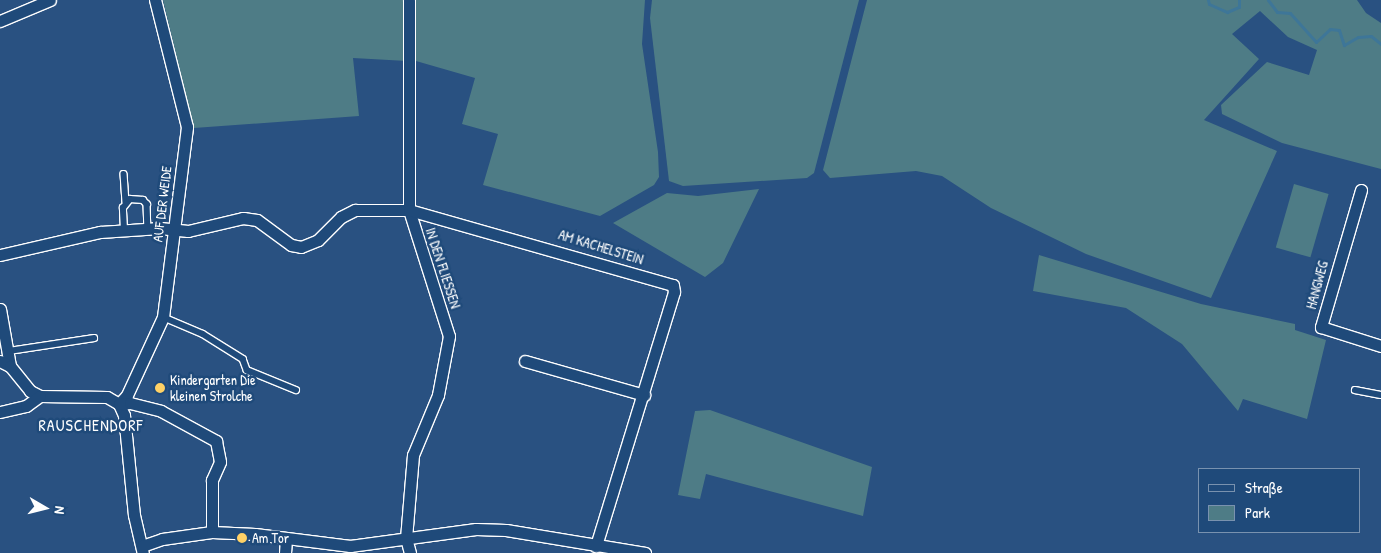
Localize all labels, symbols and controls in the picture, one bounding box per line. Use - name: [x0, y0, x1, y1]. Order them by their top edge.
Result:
- street label: AUF DER WEIDE: [149, 165, 175, 243]
- street label: IN DEN FLIESSEN: [422, 226, 464, 310]
- street label: AM KACHELSTEIN: [556, 226, 646, 268]
- street label: HANGWEG: [1303, 259, 1331, 311]
- place label: Kindergarten Die kleinen Strolche: [170, 372, 256, 404]
- marker: Kindergarten Die kleinen Strolche: [154, 382, 166, 394]
- district label: RAUSCHENDORF: [37, 415, 145, 435]
- legend: [1198, 468, 1361, 533]
- text: Straße: [1245, 477, 1283, 498]
- north arrow: [20, 483, 70, 533]
- text: Park: [1245, 502, 1270, 523]
- text: N: [50, 505, 70, 515]
- place label: Am Tor: [252, 530, 289, 546]
- marker: Am Tor: [236, 532, 248, 544]

